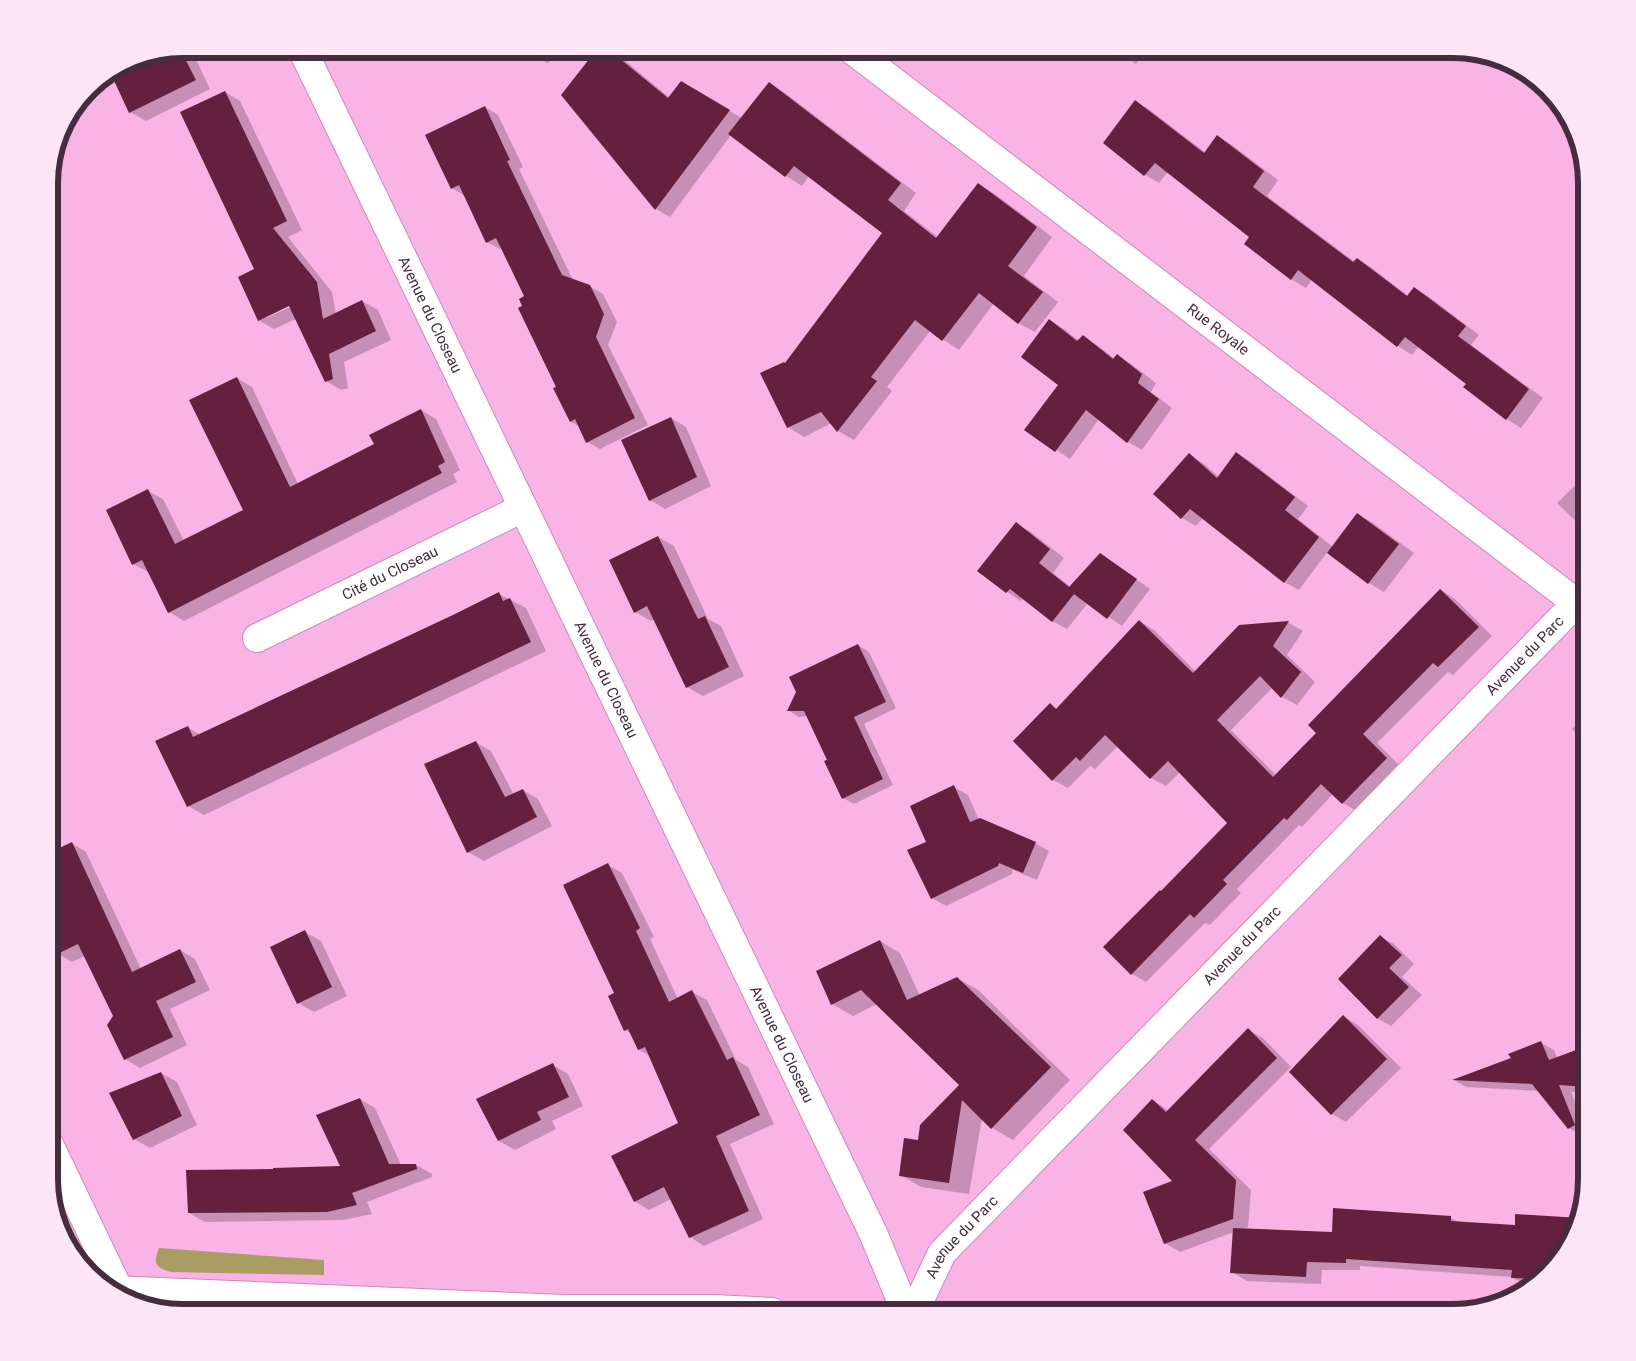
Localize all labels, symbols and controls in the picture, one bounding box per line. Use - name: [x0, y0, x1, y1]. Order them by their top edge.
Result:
- street label: Avenue du Closeau: [394, 253, 466, 376]
- street label: Rue Royale: [1183, 300, 1253, 359]
- street label: Cité du Closeau: [339, 542, 441, 604]
- street label: Avenue du Parc: [1482, 612, 1568, 699]
- street label: Avenue du Closeau: [570, 618, 642, 741]
- street label: Avenue du Parc: [1199, 902, 1285, 989]
- street label: Avenue du Closeau: [746, 983, 818, 1106]
- street label: Avenue du Parc: [922, 1192, 1002, 1281]

